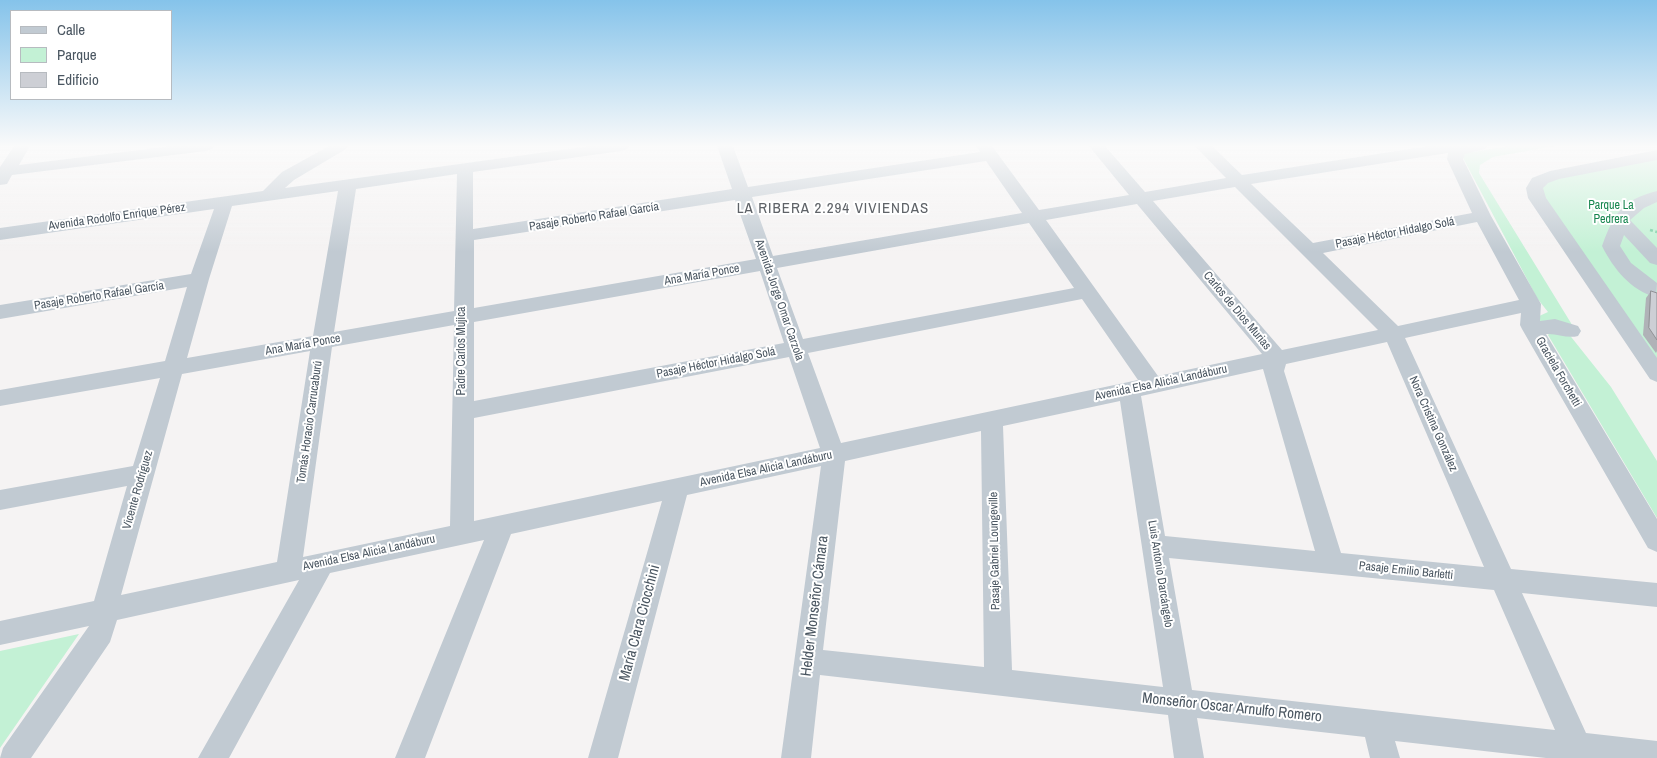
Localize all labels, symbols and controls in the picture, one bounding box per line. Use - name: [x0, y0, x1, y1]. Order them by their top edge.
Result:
- legend: [10, 10, 172, 100]
- text: Calle: [57, 19, 85, 40]
- text: Parque: [57, 44, 97, 65]
- text: Edificio: [57, 69, 99, 90]
- park label: Parque La Pedrera: [1588, 199, 1634, 227]
- street label: Avenida Rodolfo Enrique Pérez: [48, 200, 186, 234]
- street label: Pasaje Roberto Rafael García: [528, 200, 660, 234]
- district label: LA RIBERA 2.294 VIVIENDAS: [734, 200, 932, 218]
- street label: Pasaje Héctor Hidalgo Solá: [1334, 214, 1456, 252]
- street label: Avenida Jorge Omar Carzola: [751, 237, 807, 363]
- street label: Ana María Ponce: [663, 261, 741, 289]
- street label: Carlos de Dios Murias: [1200, 269, 1274, 353]
- street label: Pasaje Roberto Rafael García: [33, 279, 165, 313]
- street label: Padre Carlos Mujica: [455, 306, 469, 396]
- street label: Ana María Ponce: [264, 331, 342, 359]
- street label: Graciela Forchetti: [1532, 335, 1584, 409]
- street label: Pasaje Héctor Hidalgo Solá: [655, 344, 777, 382]
- street label: Tomás Horacio Carrucaburú: [294, 360, 326, 484]
- street label: Avenida Elsa Alicia Landáburu: [1094, 362, 1228, 404]
- street label: Nora Cristina González: [1406, 374, 1460, 474]
- street label: Avenida Elsa Alicia Landáburu: [699, 448, 833, 490]
- street label: Vicente Rodríguez: [120, 449, 156, 531]
- street label: Pasaje Gabriel Loungeville: [987, 492, 1003, 610]
- street label: Luis Antonio Darcángelo: [1144, 519, 1176, 629]
- street label: Avenida Elsa Alicia Landáburu: [302, 532, 436, 574]
- street label: Helder Monseñor Cámara: [797, 535, 833, 677]
- street label: Pasaje Emilio Barletti: [1358, 559, 1454, 583]
- street label: María Clara Ciocchini: [616, 563, 664, 683]
- street label: Monseñor Oscar Arnulfo Romero: [1141, 690, 1323, 726]

